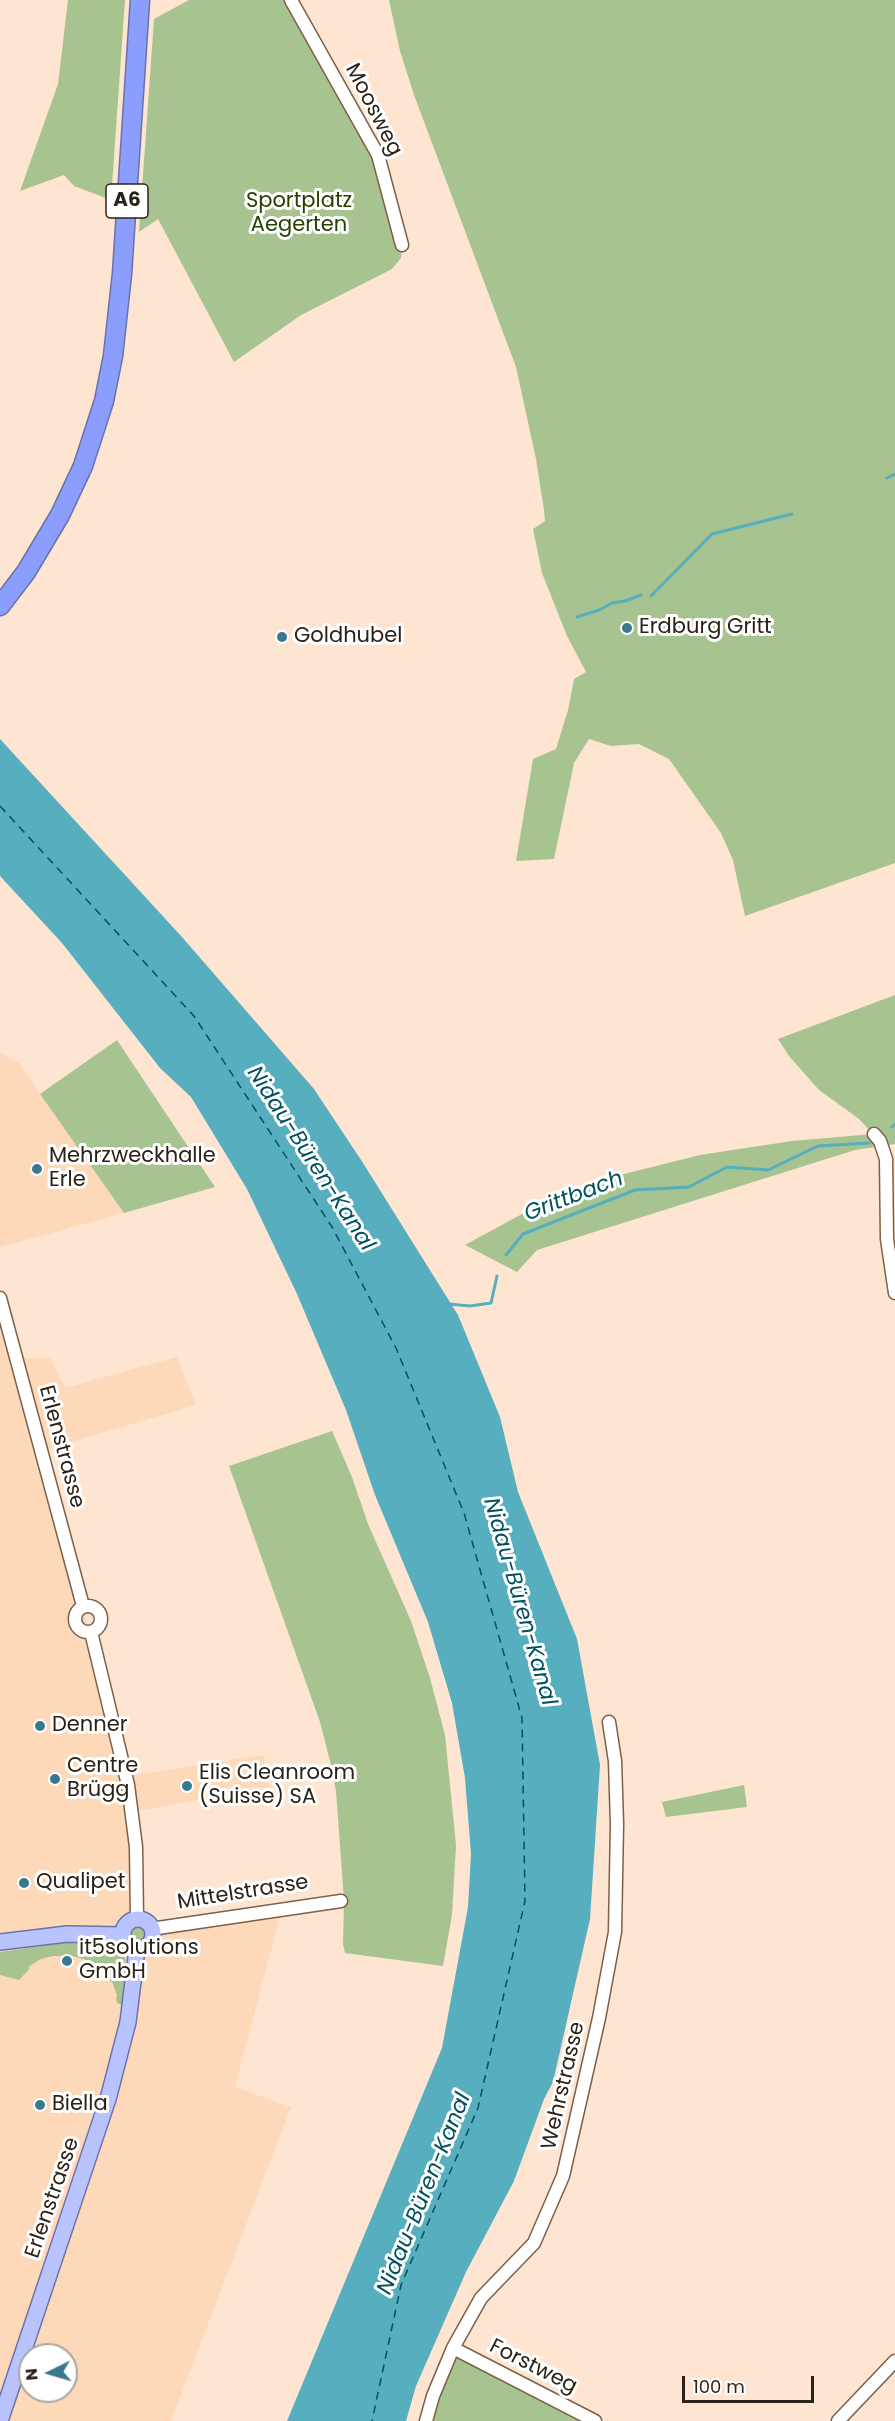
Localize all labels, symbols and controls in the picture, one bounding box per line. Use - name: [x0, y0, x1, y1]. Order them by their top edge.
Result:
- street label: Moosweg: [339, 60, 407, 160]
- road number: A6: [106, 184, 148, 218]
- park label: Sportplatz Aegerten: [246, 189, 352, 239]
- place label: Erdburg Gritt: [639, 615, 772, 641]
- marker: Erdburg Gritt: [620, 621, 634, 635]
- place label: Goldhubel: [294, 624, 402, 650]
- marker: Goldhubel: [275, 630, 289, 644]
- water label: Nidau-Büren-Kanal: [240, 1062, 380, 1256]
- place label: Mehrzweckhalle Erle: [49, 1144, 216, 1194]
- marker: Mehrzweckhalle Erle: [30, 1162, 44, 1176]
- water label: Grittbach: [521, 1166, 627, 1228]
- street label: Erlenstrasse: [33, 1383, 89, 1511]
- water label: Nidau-Büren-Kanal: [477, 1495, 561, 1709]
- place label: Denner: [52, 1713, 128, 1739]
- marker: Denner: [33, 1719, 47, 1733]
- place label: Centre Brügg: [67, 1754, 138, 1804]
- place label: Elis Cleanroom (Suisse) SA: [199, 1761, 355, 1811]
- marker: Centre Brügg: [48, 1772, 62, 1786]
- marker: Elis Cleanroom (Suisse) SA: [180, 1779, 194, 1793]
- place label: Qualipet: [36, 1870, 125, 1896]
- street label: Mittelstrasse: [176, 1870, 310, 1916]
- marker: Qualipet: [17, 1876, 31, 1890]
- place label: it5solutions GmbH: [79, 1936, 199, 1986]
- marker: it5solutions GmbH: [60, 1954, 74, 1968]
- street label: Wehrstrasse: [537, 2020, 591, 2152]
- water label: Nidau-Büren-Kanal: [373, 2089, 477, 2299]
- place label: Biella: [52, 2092, 108, 2118]
- marker: Biella: [33, 2098, 47, 2112]
- street label: Erlenstrasse: [21, 2134, 85, 2262]
- street label: Forstweg: [485, 2334, 581, 2400]
- north arrow: [18, 2343, 78, 2403]
- scale bar: [685, 2364, 817, 2402]
- text: N: [20, 2367, 44, 2381]
- text: 100 m: [693, 2374, 745, 2399]

